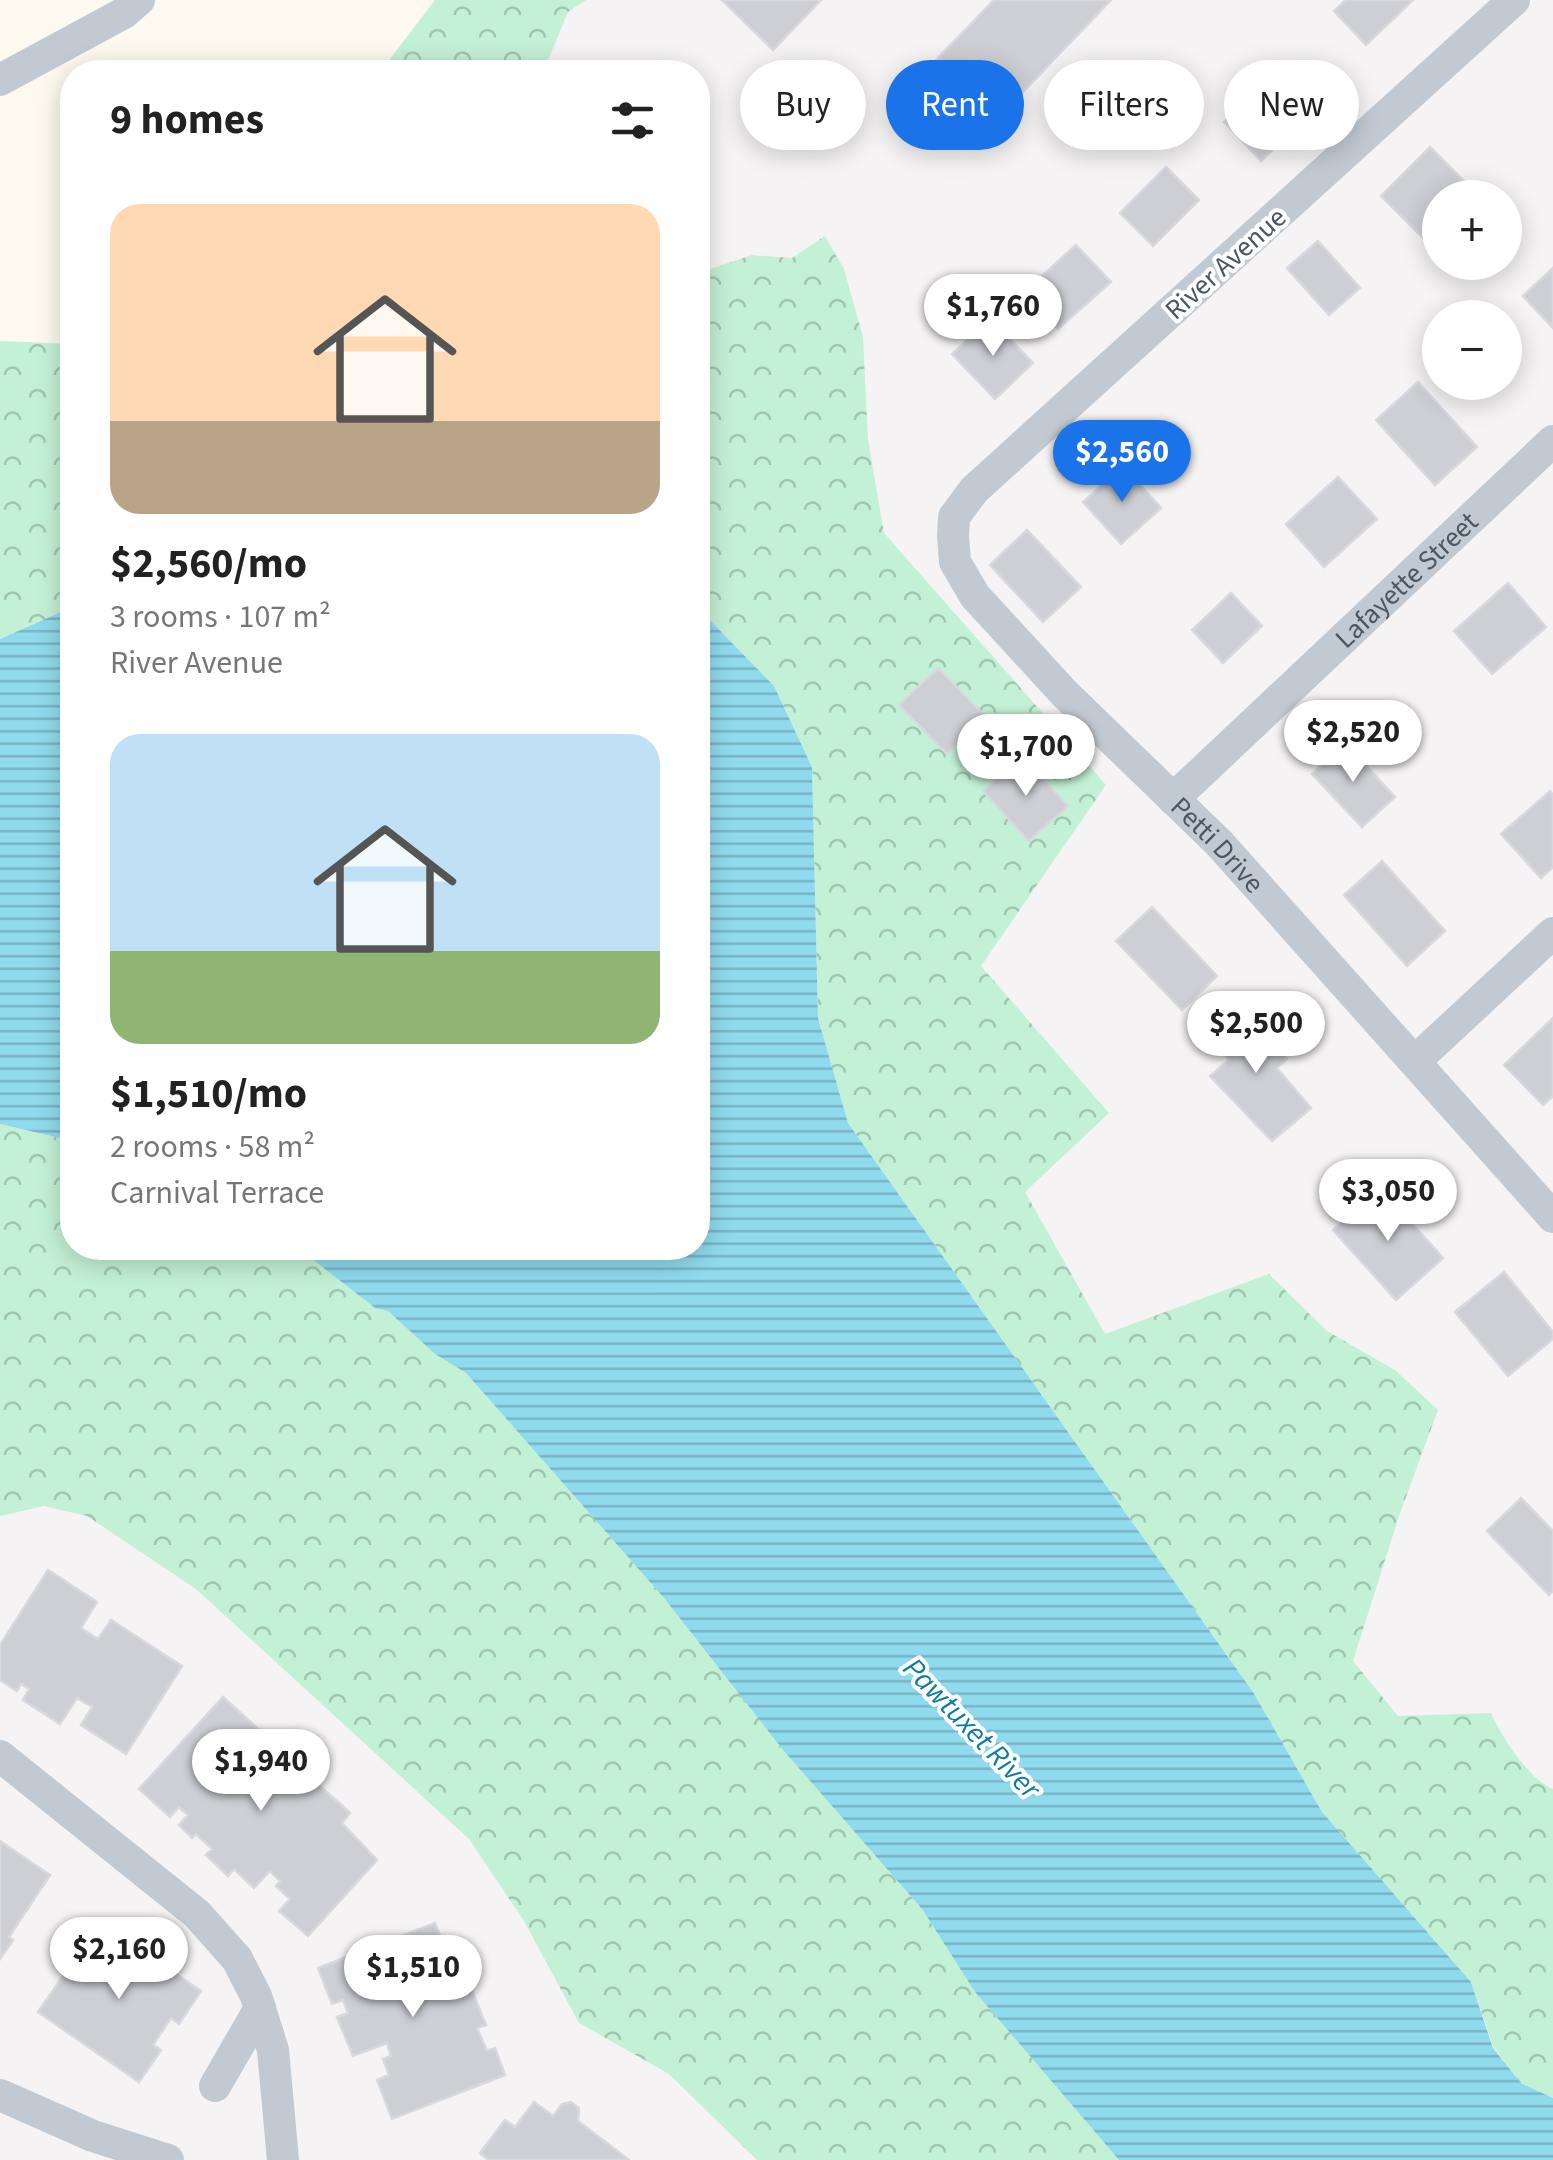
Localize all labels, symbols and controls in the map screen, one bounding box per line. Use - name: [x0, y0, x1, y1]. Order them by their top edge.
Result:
- chip: Buy: [740, 60, 866, 150]
- chip: Rent: [886, 60, 1024, 150]
- chip: Filters: [1044, 60, 1204, 150]
- chip: New: [1224, 60, 1359, 150]
- text: 9 homes: [110, 90, 264, 150]
- icon: filters: [605, 93, 660, 148]
- map controls: [1422, 180, 1522, 400]
- button: +: [1422, 180, 1522, 280]
- street label: River Avenue: [1156, 198, 1295, 329]
- icon: home: [295, 269, 475, 449]
- pin: $1,760: [912, 274, 1074, 359]
- text: $1,760: [946, 283, 1040, 329]
- button: −: [1422, 300, 1522, 400]
- pin: $2,560: [1041, 420, 1203, 505]
- text: $2,560: [1075, 429, 1169, 475]
- street label: Lafayette Street: [1326, 502, 1488, 658]
- text: $2,560/mo: [110, 534, 307, 594]
- text: 3 rooms · 107 m²: [110, 594, 331, 640]
- text: River Avenue: [110, 640, 283, 686]
- pin: $2,520: [1272, 700, 1434, 785]
- text: $2,520: [1306, 709, 1400, 755]
- pin: $1,700: [945, 714, 1107, 799]
- text: $1,700: [979, 723, 1073, 769]
- street label: Petti Drive: [1161, 788, 1273, 902]
- icon: home: [295, 799, 475, 979]
- pin: $2,500: [1175, 991, 1337, 1076]
- text: $2,500: [1209, 1000, 1303, 1046]
- text: $1,510/mo: [110, 1064, 307, 1124]
- text: 2 rooms · 58 m²: [110, 1124, 315, 1170]
- pin: $3,050: [1307, 1159, 1469, 1244]
- text: $3,050: [1341, 1168, 1435, 1214]
- text: Carnival Terrace: [110, 1170, 324, 1216]
- water label: Pawtuxet River: [893, 1648, 1052, 1810]
- pin: $1,940: [180, 1729, 342, 1814]
- text: $1,940: [214, 1738, 308, 1784]
- pin: $2,160: [38, 1917, 200, 2002]
- text: $2,160: [72, 1926, 166, 1972]
- pin: $1,510: [332, 1935, 494, 2020]
- text: $1,510: [366, 1944, 460, 1990]

